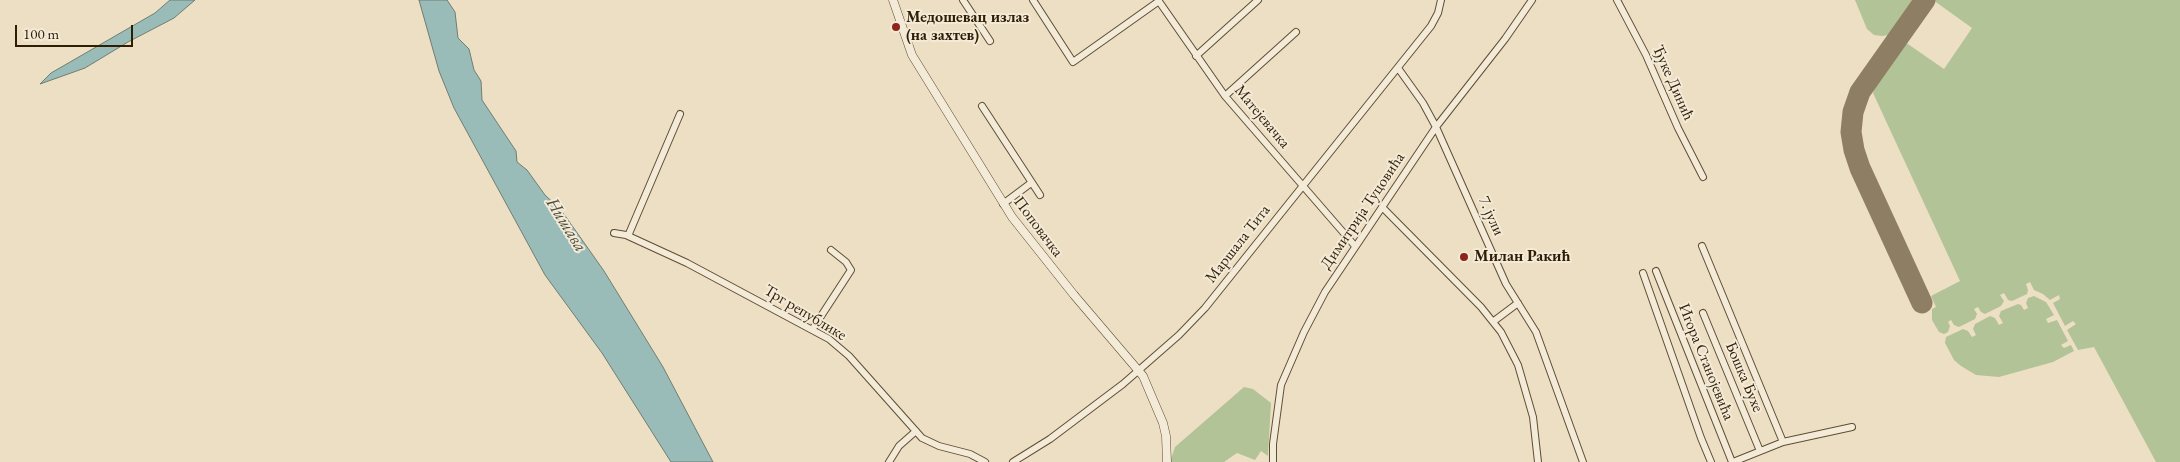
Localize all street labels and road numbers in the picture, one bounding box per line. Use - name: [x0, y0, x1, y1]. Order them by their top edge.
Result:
- street label: Ђуке Динић: [1648, 42, 1698, 124]
- street label: Матејевачка: [1230, 81, 1294, 153]
- street label: Димитрија Туцовића: [1317, 149, 1409, 273]
- street label: Поповачка: [1009, 193, 1067, 261]
- street label: 7. јули: [1474, 193, 1508, 239]
- street label: Маршала Тита: [1201, 201, 1275, 287]
- street label: Трг републике: [760, 281, 850, 345]
- street label: Игора Станојевића: [1674, 301, 1738, 423]
- street label: Бошка Бухе: [1721, 339, 1767, 415]

